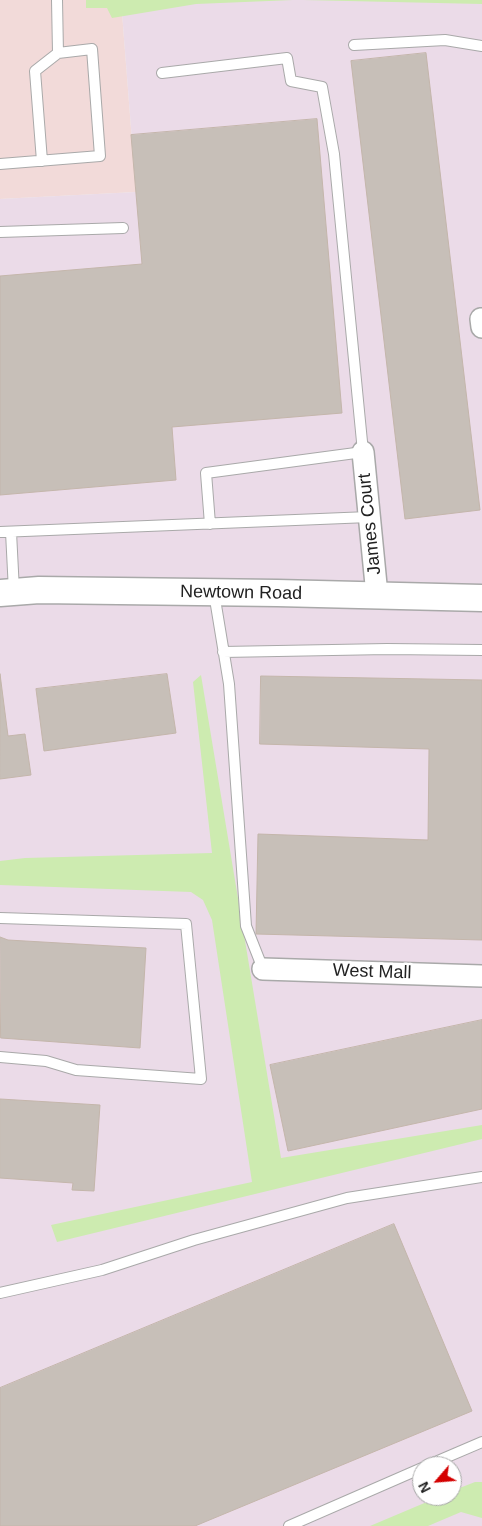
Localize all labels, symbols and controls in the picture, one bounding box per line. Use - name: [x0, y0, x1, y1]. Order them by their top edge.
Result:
- street label: James Court: [354, 472, 386, 576]
- street label: Newtown Road: [180, 581, 302, 605]
- street label: West Mall: [332, 960, 412, 984]
- north arrow: [412, 1456, 462, 1506]
- text: N: [415, 1479, 434, 1495]

